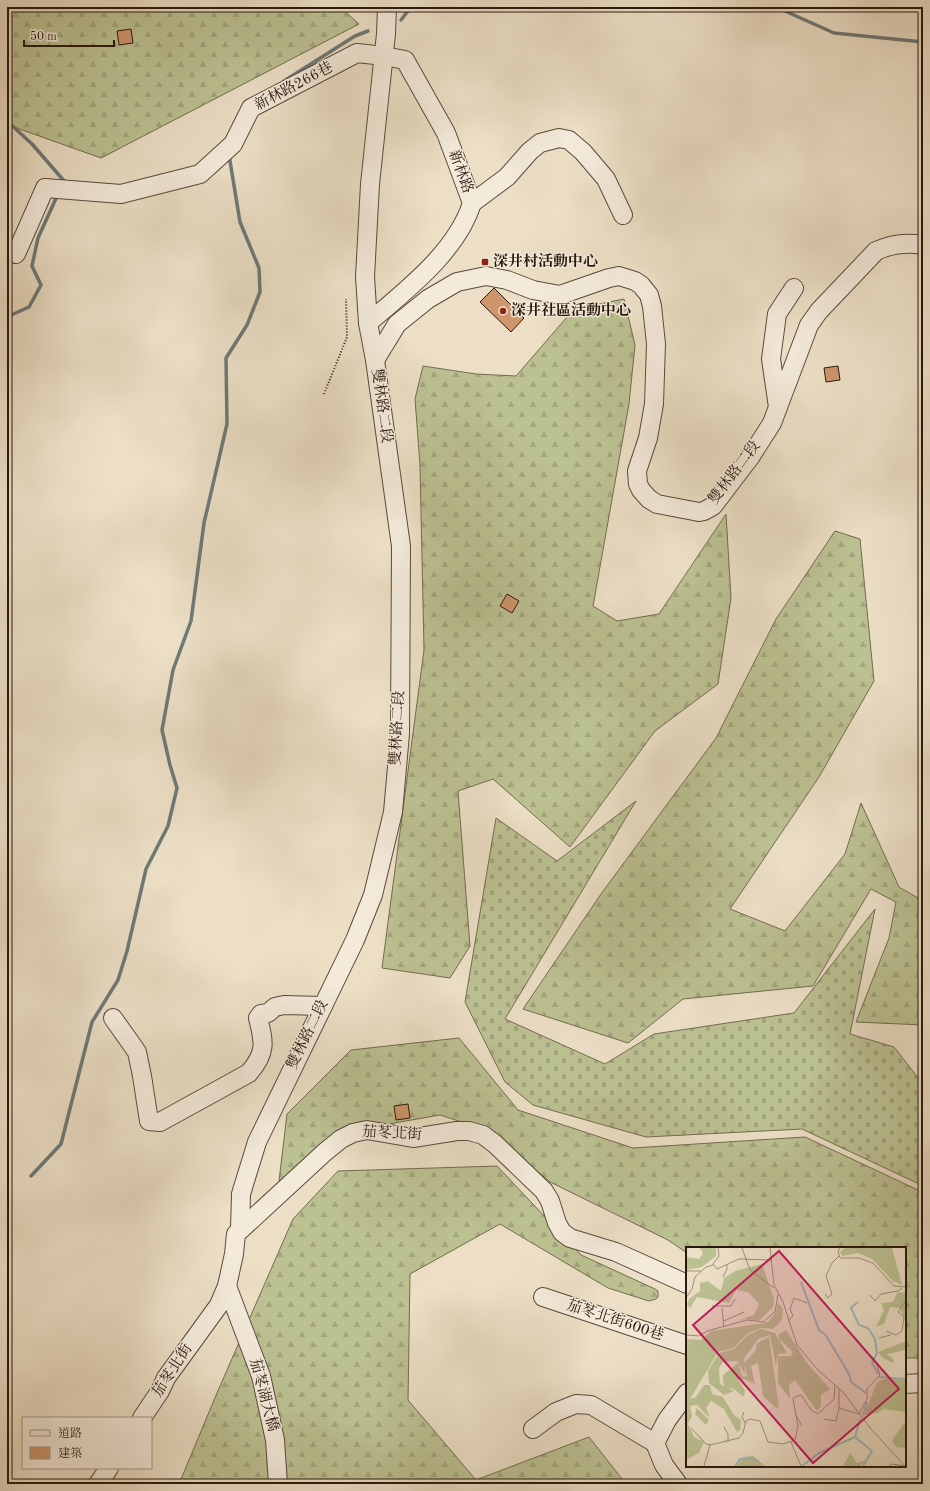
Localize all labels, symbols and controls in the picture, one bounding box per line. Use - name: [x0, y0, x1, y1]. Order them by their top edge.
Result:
- scale bar: [24, 22, 114, 48]
- text: 50 m: [30, 30, 57, 43]
- street label: 新林路266巷: [252, 58, 336, 114]
- street label: 新林路: [445, 148, 477, 196]
- place label: 深井村活動中心: [493, 252, 598, 270]
- marker: 深井村活動中心: [480, 257, 490, 267]
- place label: 深井社區活動中心: [511, 301, 631, 319]
- marker: 深井社區活動中心: [498, 306, 508, 316]
- street label: 雙林路二段: [368, 368, 396, 444]
- street label: 雙林路二段: [705, 437, 764, 507]
- street label: 雙林路二段: [387, 690, 407, 766]
- street label: 雙林路二段: [283, 997, 331, 1072]
- street label: 茄苳北街: [362, 1123, 422, 1143]
- inset map: [686, 1247, 906, 1467]
- street label: 茄苳北街600巷: [565, 1296, 666, 1344]
- street label: 茄苳北街: [149, 1341, 196, 1400]
- street label: 茄苳湖大橋: [246, 1356, 282, 1433]
- legend: [22, 1417, 152, 1469]
- text: 道路: [58, 1426, 82, 1440]
- text: 建築: [58, 1446, 82, 1460]

